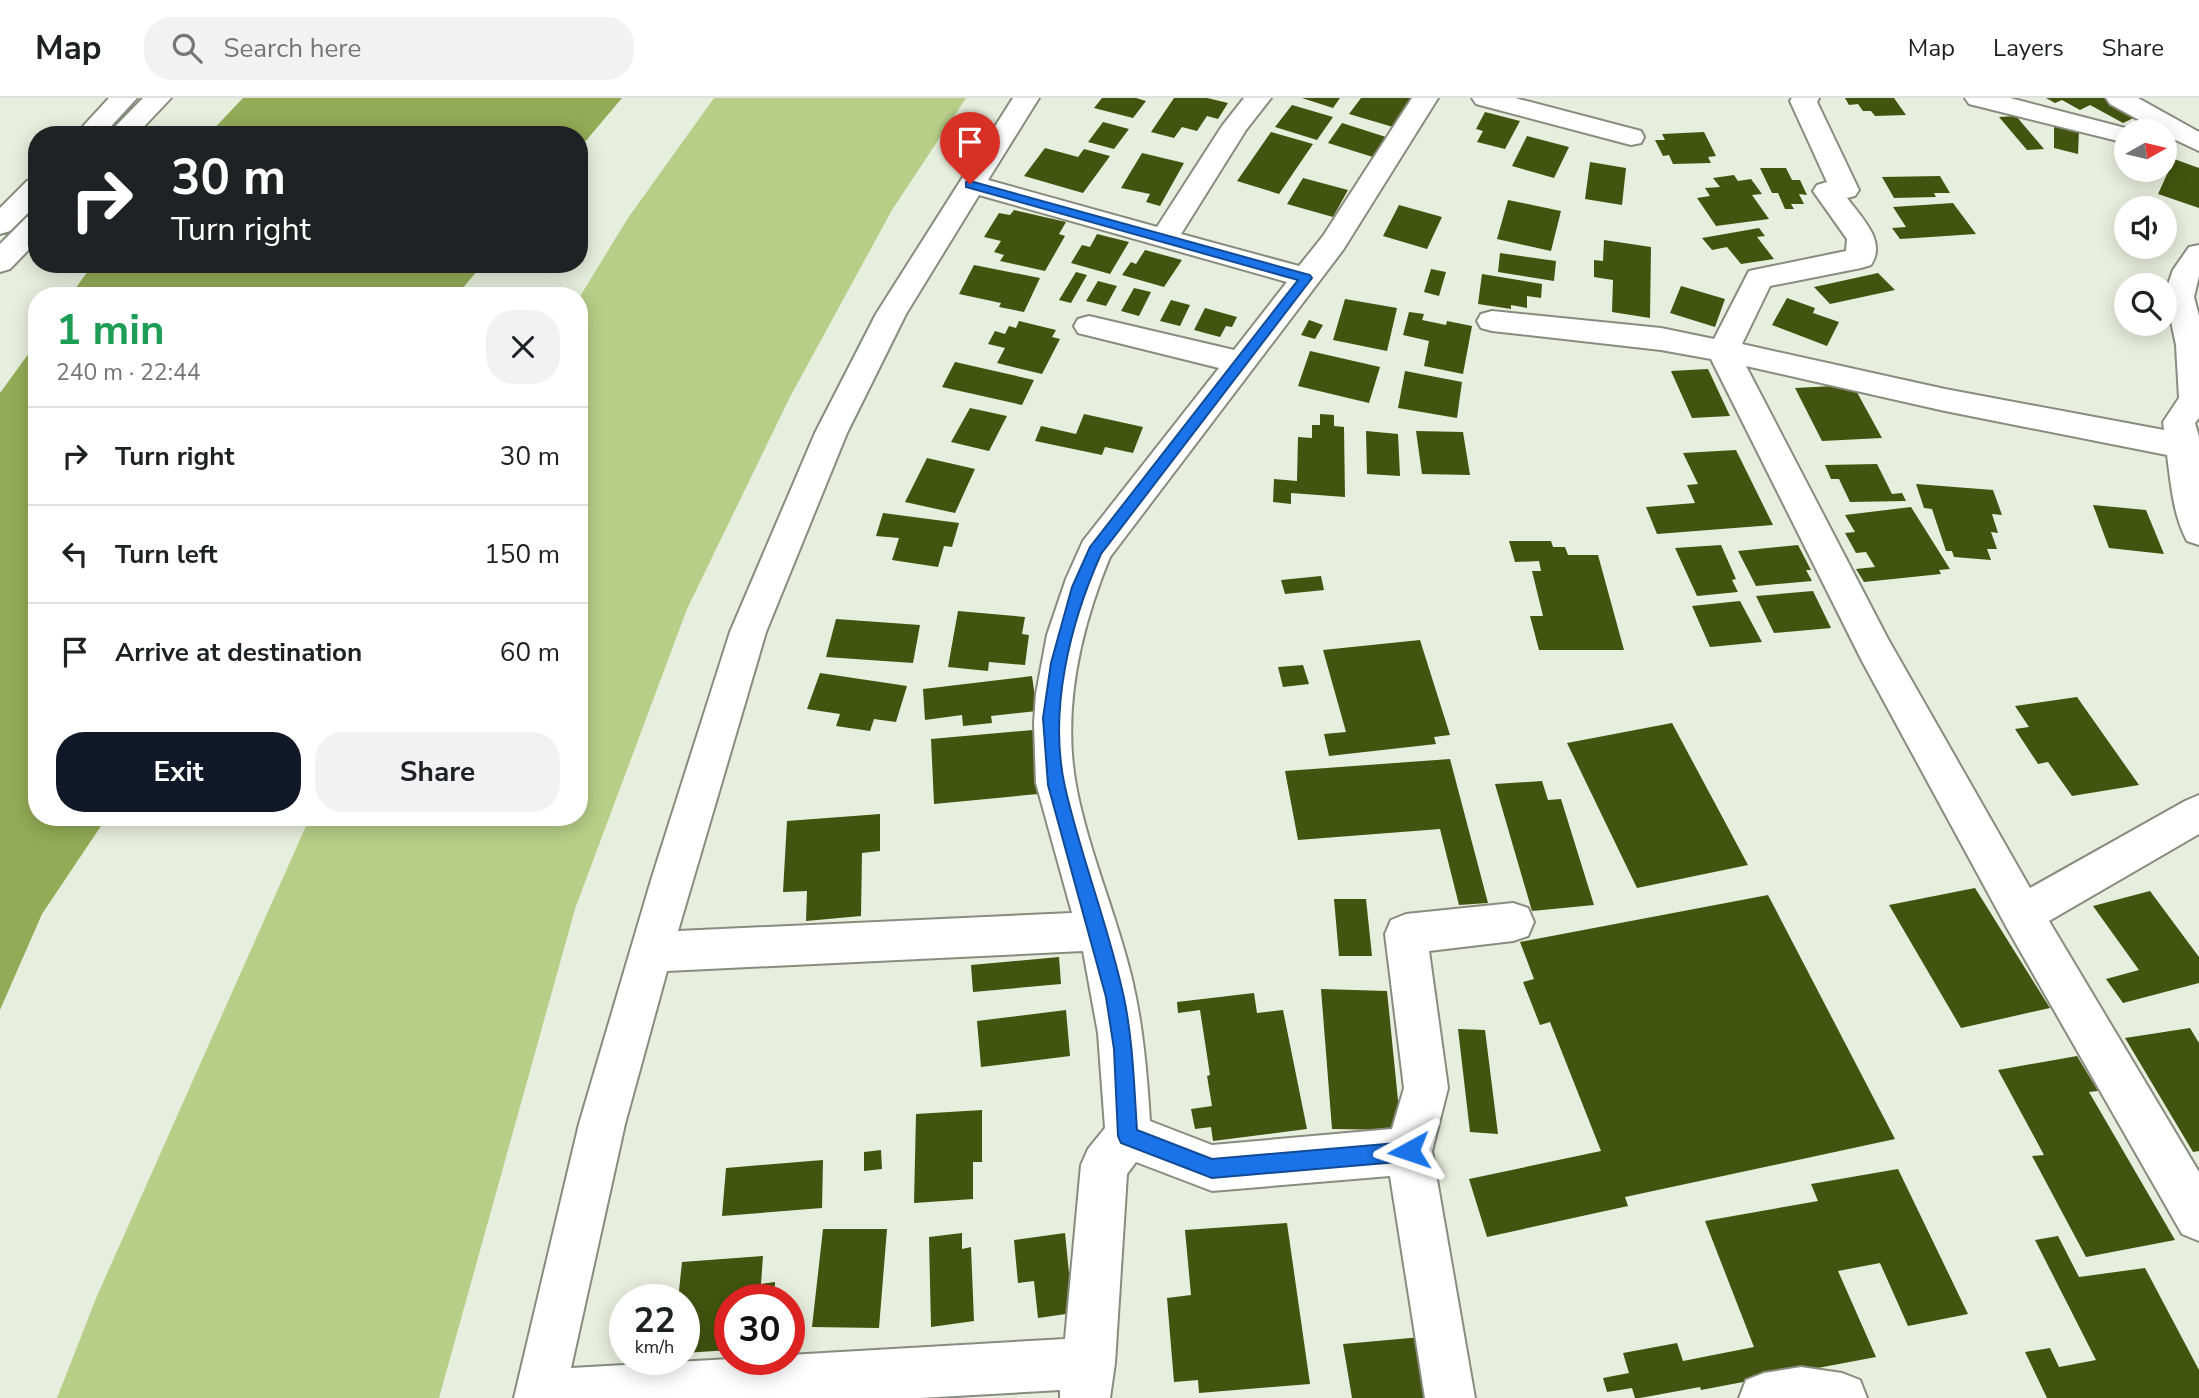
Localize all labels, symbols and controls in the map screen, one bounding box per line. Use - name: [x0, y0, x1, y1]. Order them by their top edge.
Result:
- search box: [144, 17, 634, 80]
- text: Map: [35, 26, 102, 71]
- icon: search: [168, 29, 206, 67]
- text: Search here: [224, 31, 361, 66]
- text: Map: [1908, 32, 1955, 64]
- text: Layers: [1993, 32, 2064, 64]
- text: Share: [2102, 32, 2164, 64]
- pin: [940, 112, 1000, 184]
- north arrow: [2114, 119, 2177, 182]
- map controls: [2114, 119, 2177, 336]
- icon: arrive: [951, 123, 989, 161]
- text: 30 m: [171, 144, 286, 211]
- icon: right: [56, 154, 147, 245]
- button: sound: [2114, 196, 2177, 259]
- text: Turn right: [171, 208, 311, 251]
- button: search: [2114, 273, 2177, 336]
- text: 1 min: [56, 302, 165, 359]
- button: close: [486, 310, 560, 384]
- text: 240 m · 22:44: [56, 357, 201, 388]
- icon: right: [56, 437, 94, 475]
- text: Turn right: [115, 439, 234, 474]
- text: 30 m: [500, 439, 560, 474]
- icon: left: [56, 535, 94, 573]
- text: Turn left: [115, 537, 218, 572]
- text: 150 m: [484, 537, 560, 572]
- icon: arrive: [56, 633, 94, 671]
- text: Arrive at destination: [115, 635, 362, 670]
- text: 60 m: [500, 635, 560, 670]
- button: Exit: [56, 732, 301, 812]
- button: Share: [315, 732, 560, 812]
- position arrow: [1372, 1114, 1446, 1188]
- speed limit sign: 30: [714, 1284, 805, 1375]
- text: 22: [633, 1297, 676, 1344]
- text: km/h: [635, 1335, 674, 1359]

